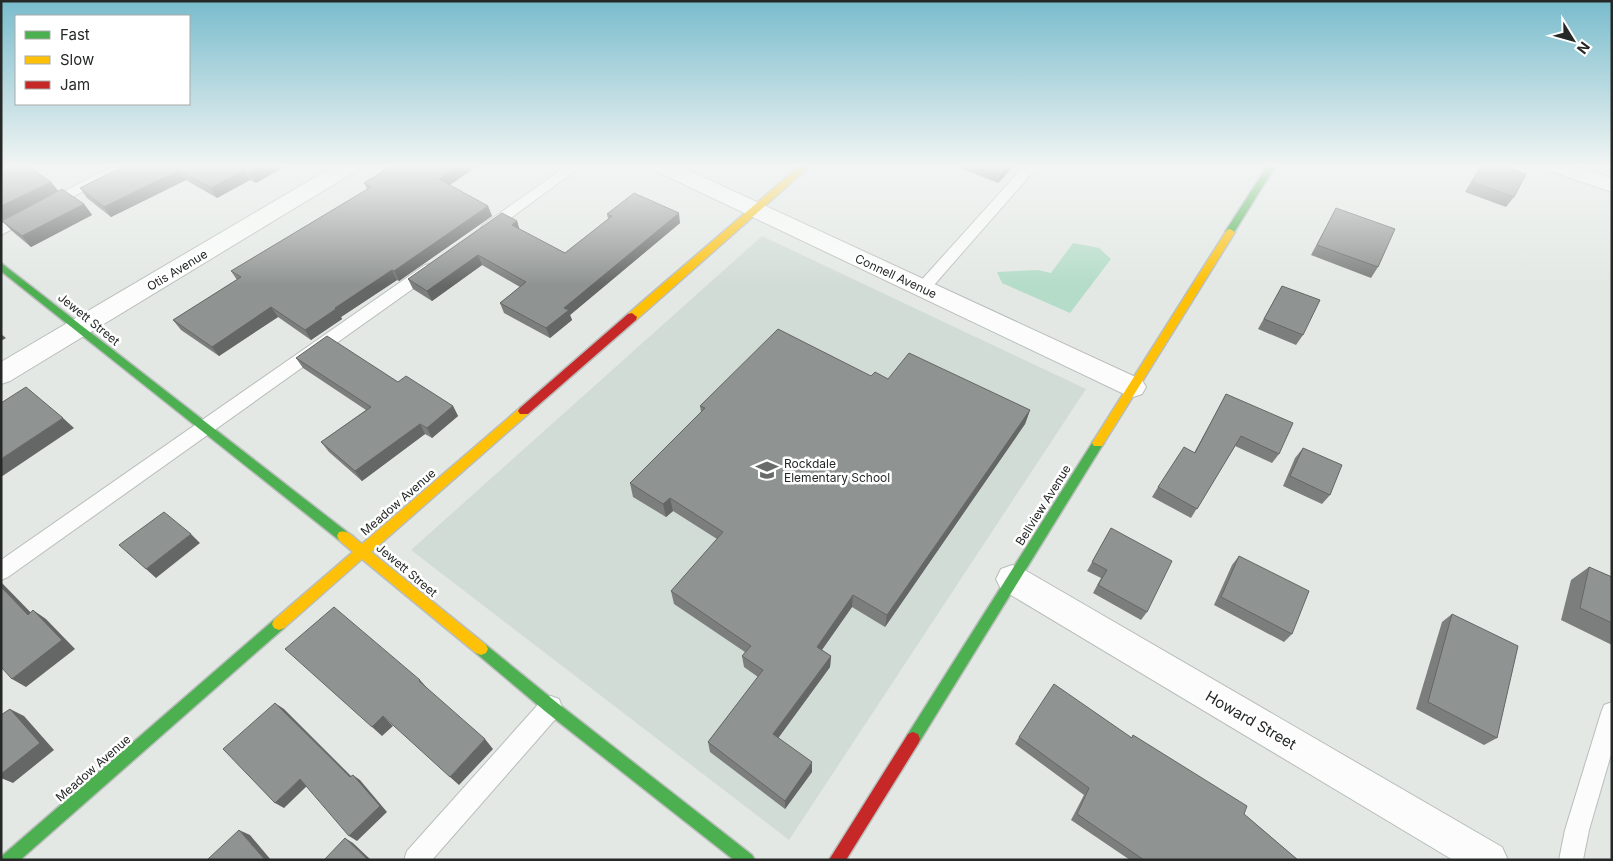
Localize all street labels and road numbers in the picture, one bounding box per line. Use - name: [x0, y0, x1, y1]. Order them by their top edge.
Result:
- street label: Otis Avenue: [144, 246, 210, 294]
- street label: Connell Avenue: [853, 251, 939, 301]
- street label: Jewett Street: [55, 290, 123, 348]
- street label: Bellview Avenue: [1012, 462, 1074, 548]
- street label: Meadow Avenue: [357, 465, 439, 539]
- street label: Jewett Street: [373, 540, 441, 600]
- street label: Howard Street: [1202, 686, 1300, 754]
- street label: Meadow Avenue: [52, 731, 134, 805]

